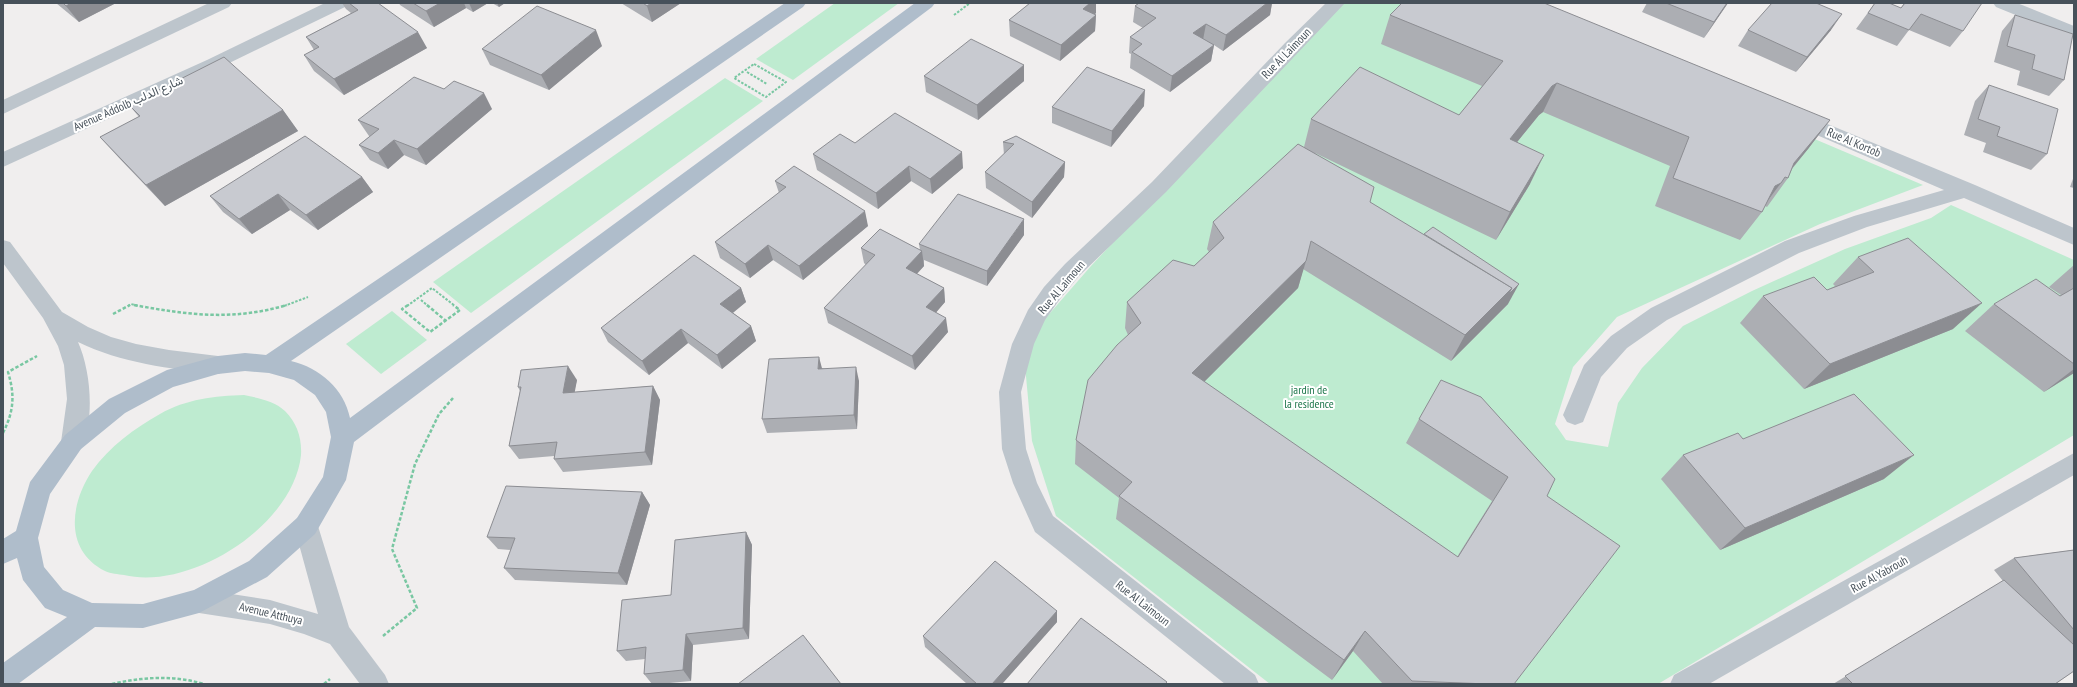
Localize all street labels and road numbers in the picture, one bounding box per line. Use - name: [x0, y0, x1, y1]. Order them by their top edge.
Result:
- street label: Rue Al Laimoun: [1258, 24, 1314, 82]
- street label: Avenue Addolb شارع الدلب: [71, 72, 186, 136]
- street label: Rue Al Kortob: [1825, 124, 1883, 160]
- street label: Rue Al Laimoun: [1034, 257, 1088, 317]
- street label: Rue Al Yabrouh: [1848, 552, 1910, 596]
- street label: Rue Al Laimoun: [1113, 577, 1173, 629]
- street label: Avenue Atthuya: [238, 598, 304, 628]

